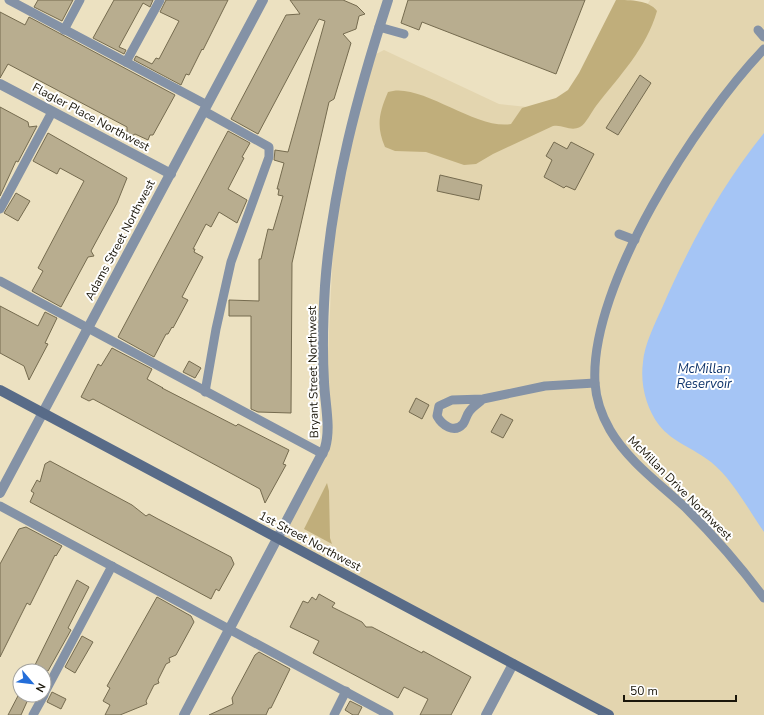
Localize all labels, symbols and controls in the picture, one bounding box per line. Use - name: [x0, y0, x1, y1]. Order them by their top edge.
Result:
- street label: Flagler Place Northwest: [30, 79, 153, 155]
- street label: Adams Street Northwest: [81, 176, 159, 303]
- street label: Bryant Street Northwest: [304, 305, 322, 438]
- water label: McMillan Reservoir: [676, 360, 732, 393]
- street label: McMillan Drive Northwest: [624, 432, 736, 544]
- street label: 1st Street Northwest: [256, 507, 365, 575]
- north arrow: [12, 663, 52, 703]
- scale bar: [624, 677, 736, 703]
- text: N: [32, 680, 49, 695]
- text: 50 m: [630, 683, 658, 699]

